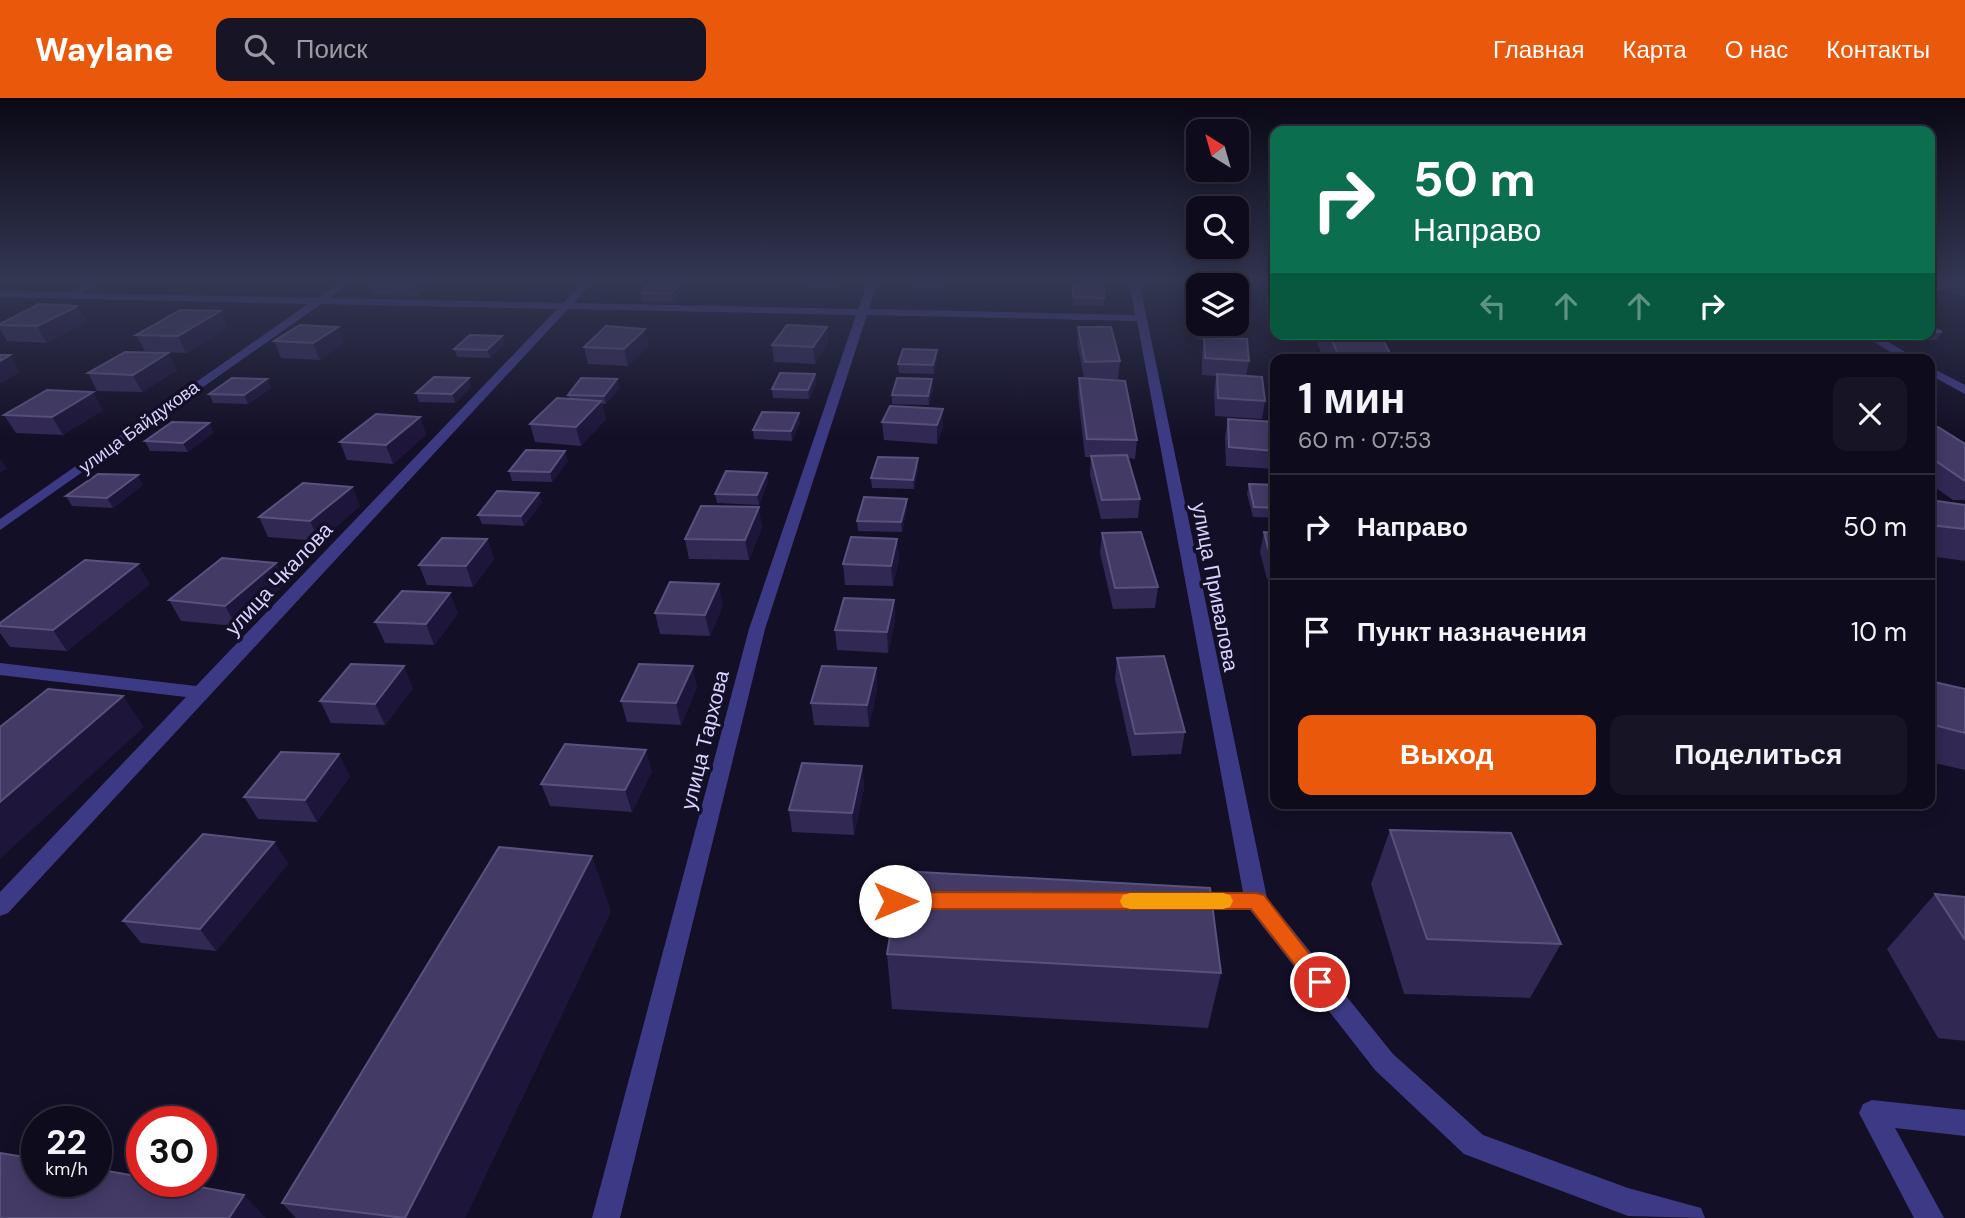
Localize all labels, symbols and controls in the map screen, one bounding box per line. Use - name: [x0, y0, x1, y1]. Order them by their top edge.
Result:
- search box: [216, 18, 706, 81]
- text: Waylane: [35, 28, 174, 71]
- icon: search: [240, 30, 278, 68]
- text: Поиск: [296, 32, 368, 66]
- text: Главная: [1493, 34, 1584, 65]
- text: Карта: [1622, 34, 1687, 65]
- text: О нас: [1725, 34, 1788, 65]
- text: Контакты: [1826, 34, 1930, 65]
- north arrow: [1186, 119, 1250, 182]
- map controls: [1186, 119, 1249, 336]
- text: 50 m: [1413, 147, 1536, 211]
- icon: right: [1298, 154, 1389, 245]
- button: search: [1186, 196, 1249, 259]
- text: Направо: [1413, 209, 1541, 251]
- button: layers: [1186, 273, 1249, 336]
- icon: left: [1474, 287, 1512, 325]
- icon: ahead: [1547, 287, 1585, 325]
- icon: ahead: [1620, 287, 1658, 325]
- icon: right: [1693, 287, 1731, 325]
- text: 1 мин: [1298, 371, 1405, 426]
- street label: улица Байдукова: [74, 375, 205, 479]
- button: close: [1833, 377, 1907, 451]
- text: 60 m · 07:53: [1298, 425, 1432, 455]
- street label: улица Привалова: [1185, 500, 1245, 674]
- icon: right: [1298, 508, 1336, 546]
- text: Направо: [1357, 510, 1468, 544]
- text: 50 m: [1843, 510, 1907, 544]
- street label: улица Чкалова: [219, 516, 339, 642]
- icon: arrive: [1298, 613, 1336, 651]
- text: Пункт назначения: [1357, 615, 1587, 649]
- text: 10 m: [1851, 615, 1907, 649]
- street label: улица Тархова: [674, 667, 736, 813]
- button: Выход: [1298, 715, 1596, 795]
- button: Поделиться: [1610, 715, 1907, 795]
- position arrow: [858, 864, 932, 938]
- pin: [1290, 952, 1350, 1012]
- icon: arrive: [1301, 963, 1339, 1001]
- speed limit sign: 30: [126, 1106, 217, 1197]
- text: 22: [46, 1119, 87, 1165]
- text: km/h: [45, 1157, 88, 1181]

